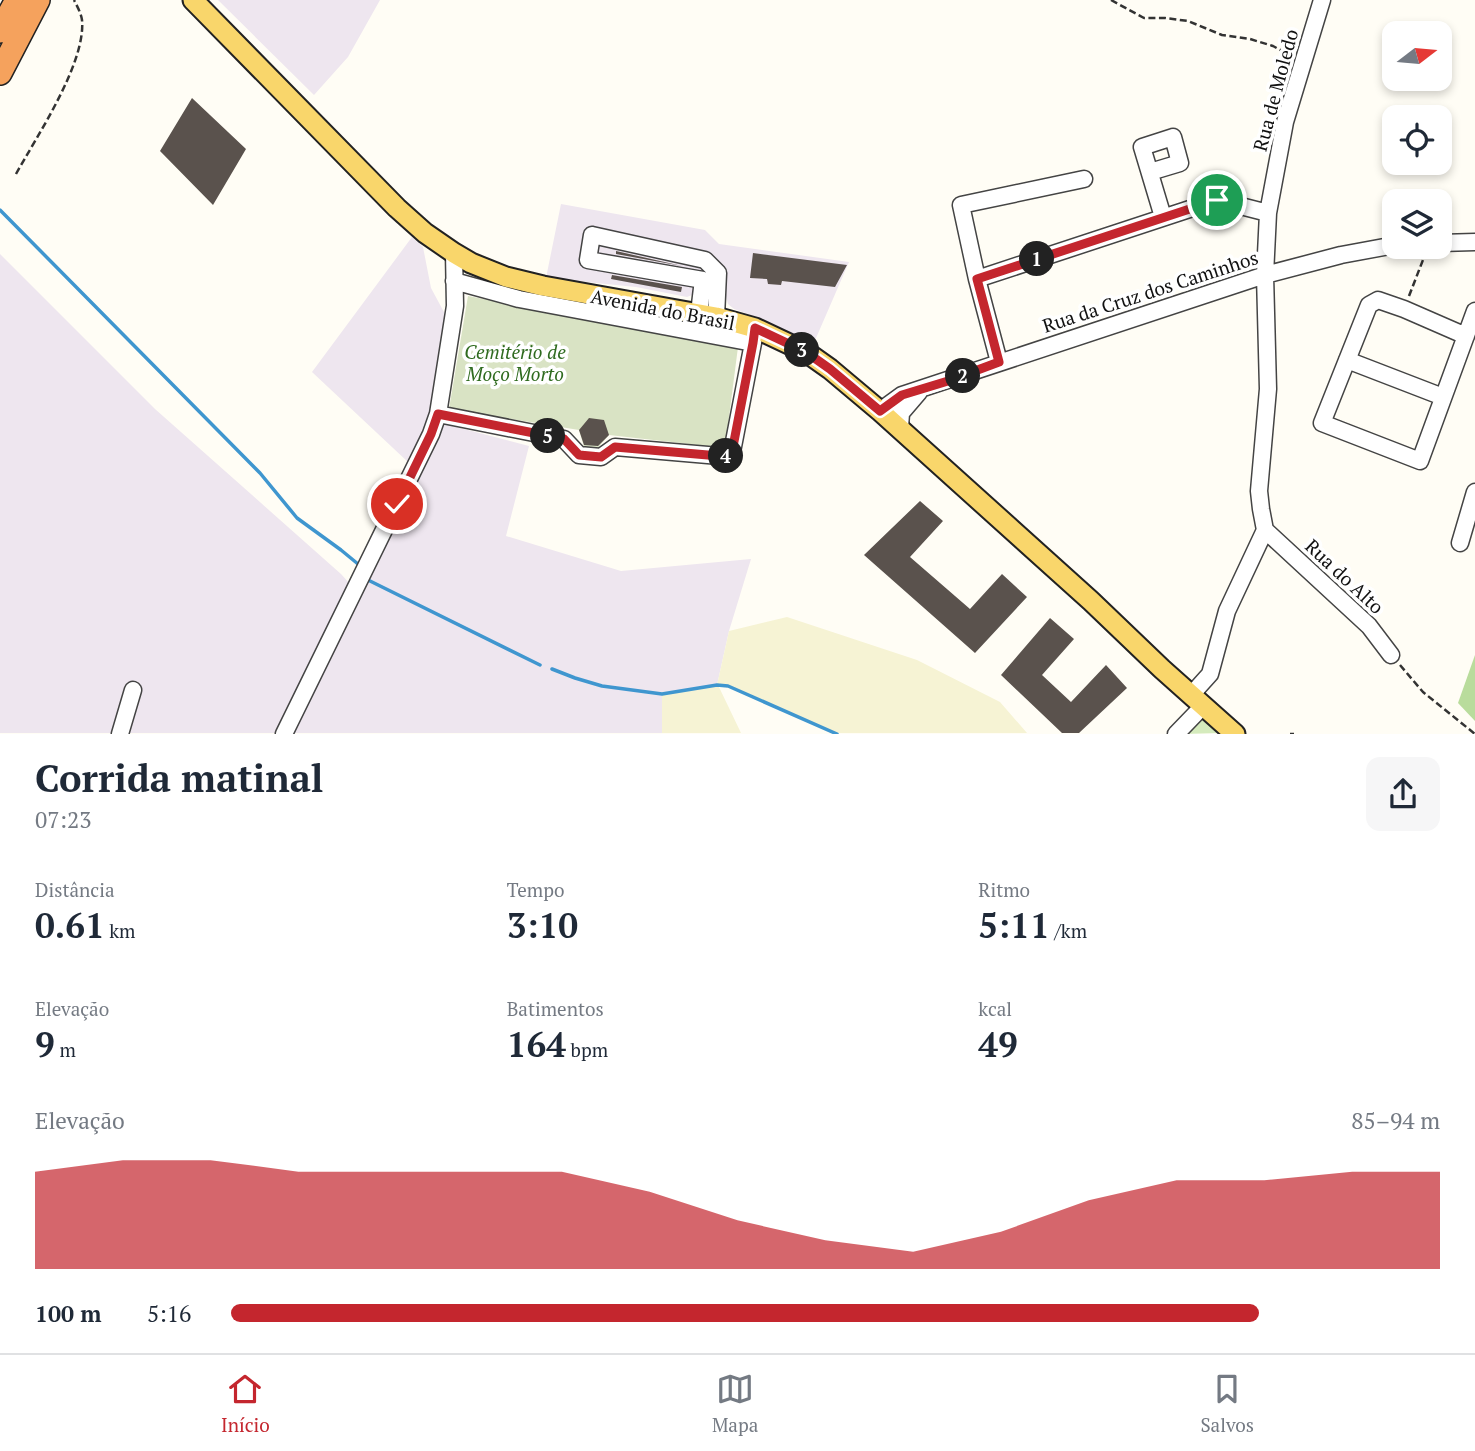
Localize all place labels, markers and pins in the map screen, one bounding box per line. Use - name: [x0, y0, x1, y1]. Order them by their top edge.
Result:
- pin: [1187, 170, 1247, 230]
- pin: 1: [1020, 242, 1054, 276]
- pin: 3: [784, 332, 820, 368]
- pin: 2: [946, 358, 981, 394]
- pin: 5: [530, 418, 566, 453]
- pin: 4: [708, 438, 744, 474]
- pin: [367, 474, 427, 534]

